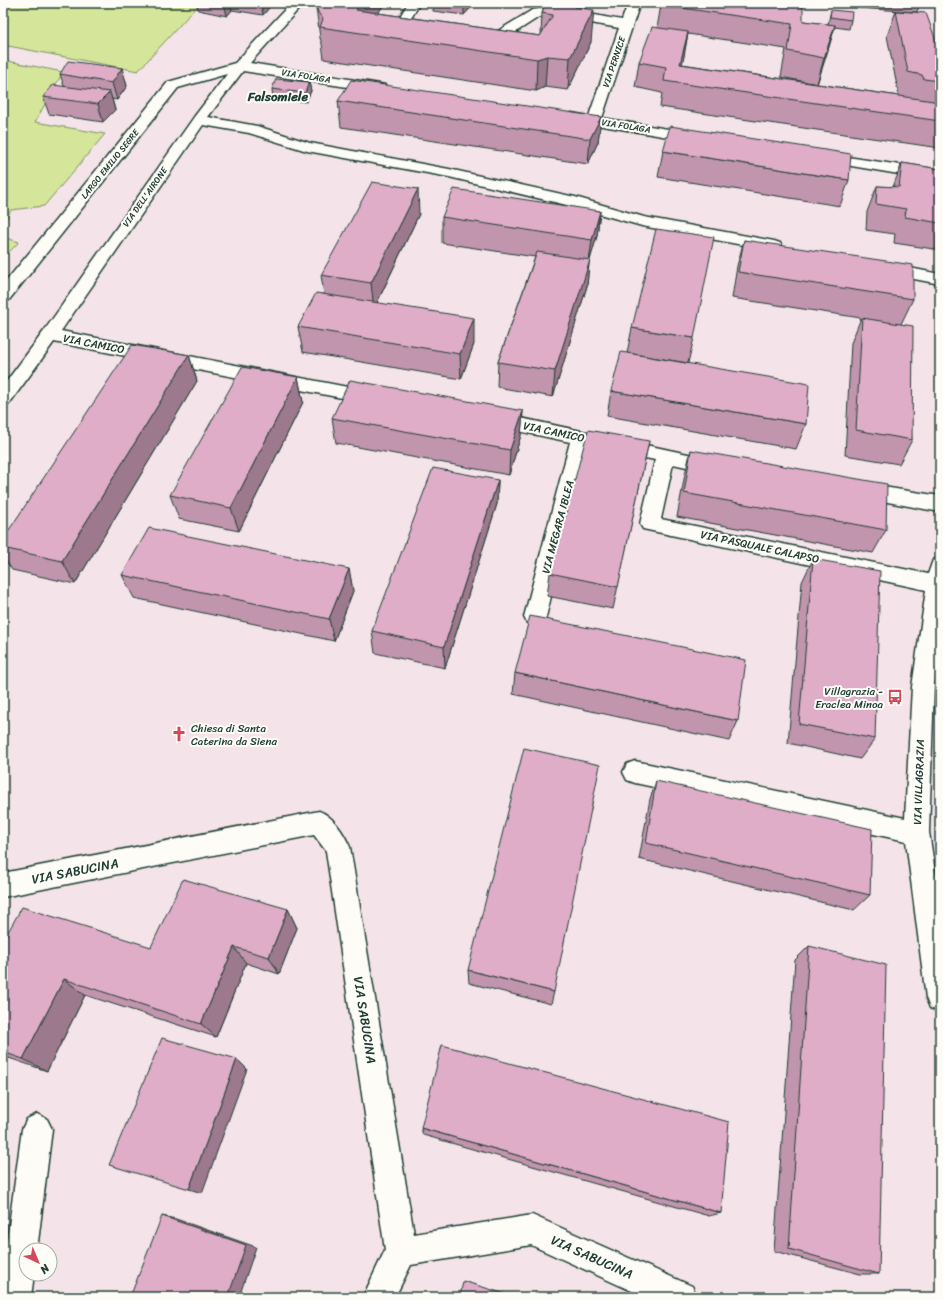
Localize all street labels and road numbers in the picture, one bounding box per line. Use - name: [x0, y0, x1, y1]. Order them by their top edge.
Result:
- street label: VIA PERNICE: [598, 33, 631, 90]
- street label: VIA FOLAGA: [280, 64, 332, 88]
- street label: VIA FOLAGA: [600, 114, 652, 138]
- street label: LARGO EMILIO SEGRE: [77, 125, 144, 203]
- street label: VIA DELL'AIRONE: [118, 163, 172, 230]
- street label: VIA CAMICO: [62, 329, 126, 359]
- street label: VIA CAMICO: [522, 416, 586, 448]
- street label: VIA MEGARA IBLEA: [536, 478, 580, 576]
- street label: VIA PASQUALE CALAPSO: [699, 525, 821, 569]
- street label: VIA VILLAGRAZIA: [908, 739, 930, 825]
- street label: VIA SABUCINA: [30, 851, 120, 891]
- street label: VIA SABUCINA: [347, 975, 383, 1065]
- street label: VIA SABUCINA: [547, 1229, 637, 1285]

